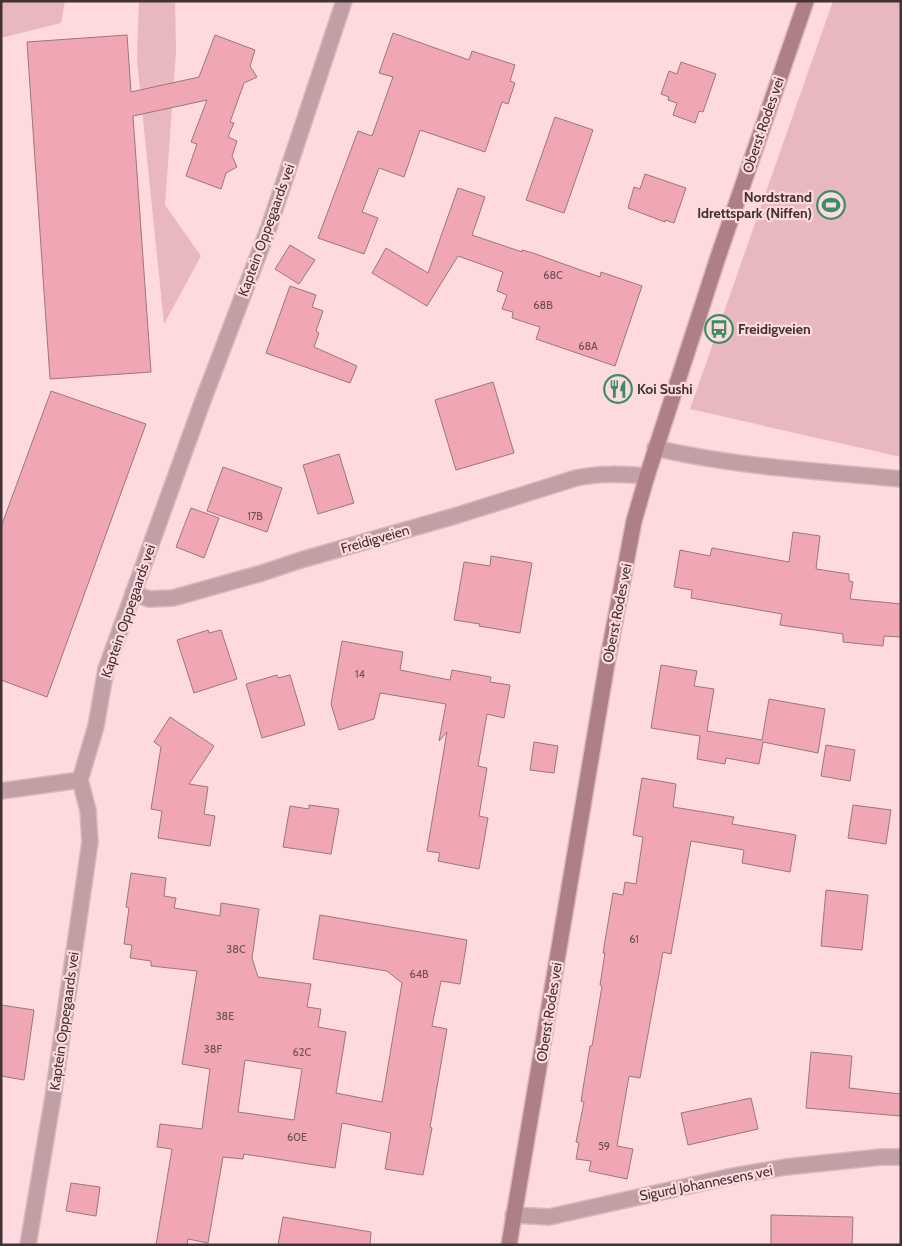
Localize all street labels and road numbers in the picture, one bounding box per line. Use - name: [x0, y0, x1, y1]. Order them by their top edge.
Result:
- street label: Oberst Rodes vei: [738, 75, 788, 175]
- street label: Kaptein Oppegaards vei: [234, 161, 298, 299]
- street label: Freidigveien: [339, 521, 412, 557]
- street label: Kaptein Oppegaards vei: [97, 542, 159, 680]
- street label: Oberst Rodes vei: [599, 562, 635, 664]
- street label: Kaptein Oppegaards vei: [45, 950, 83, 1091]
- street label: Oberst Rodes vei: [532, 961, 566, 1063]
- street label: Sigurd Johannesens vei: [638, 1161, 774, 1205]

